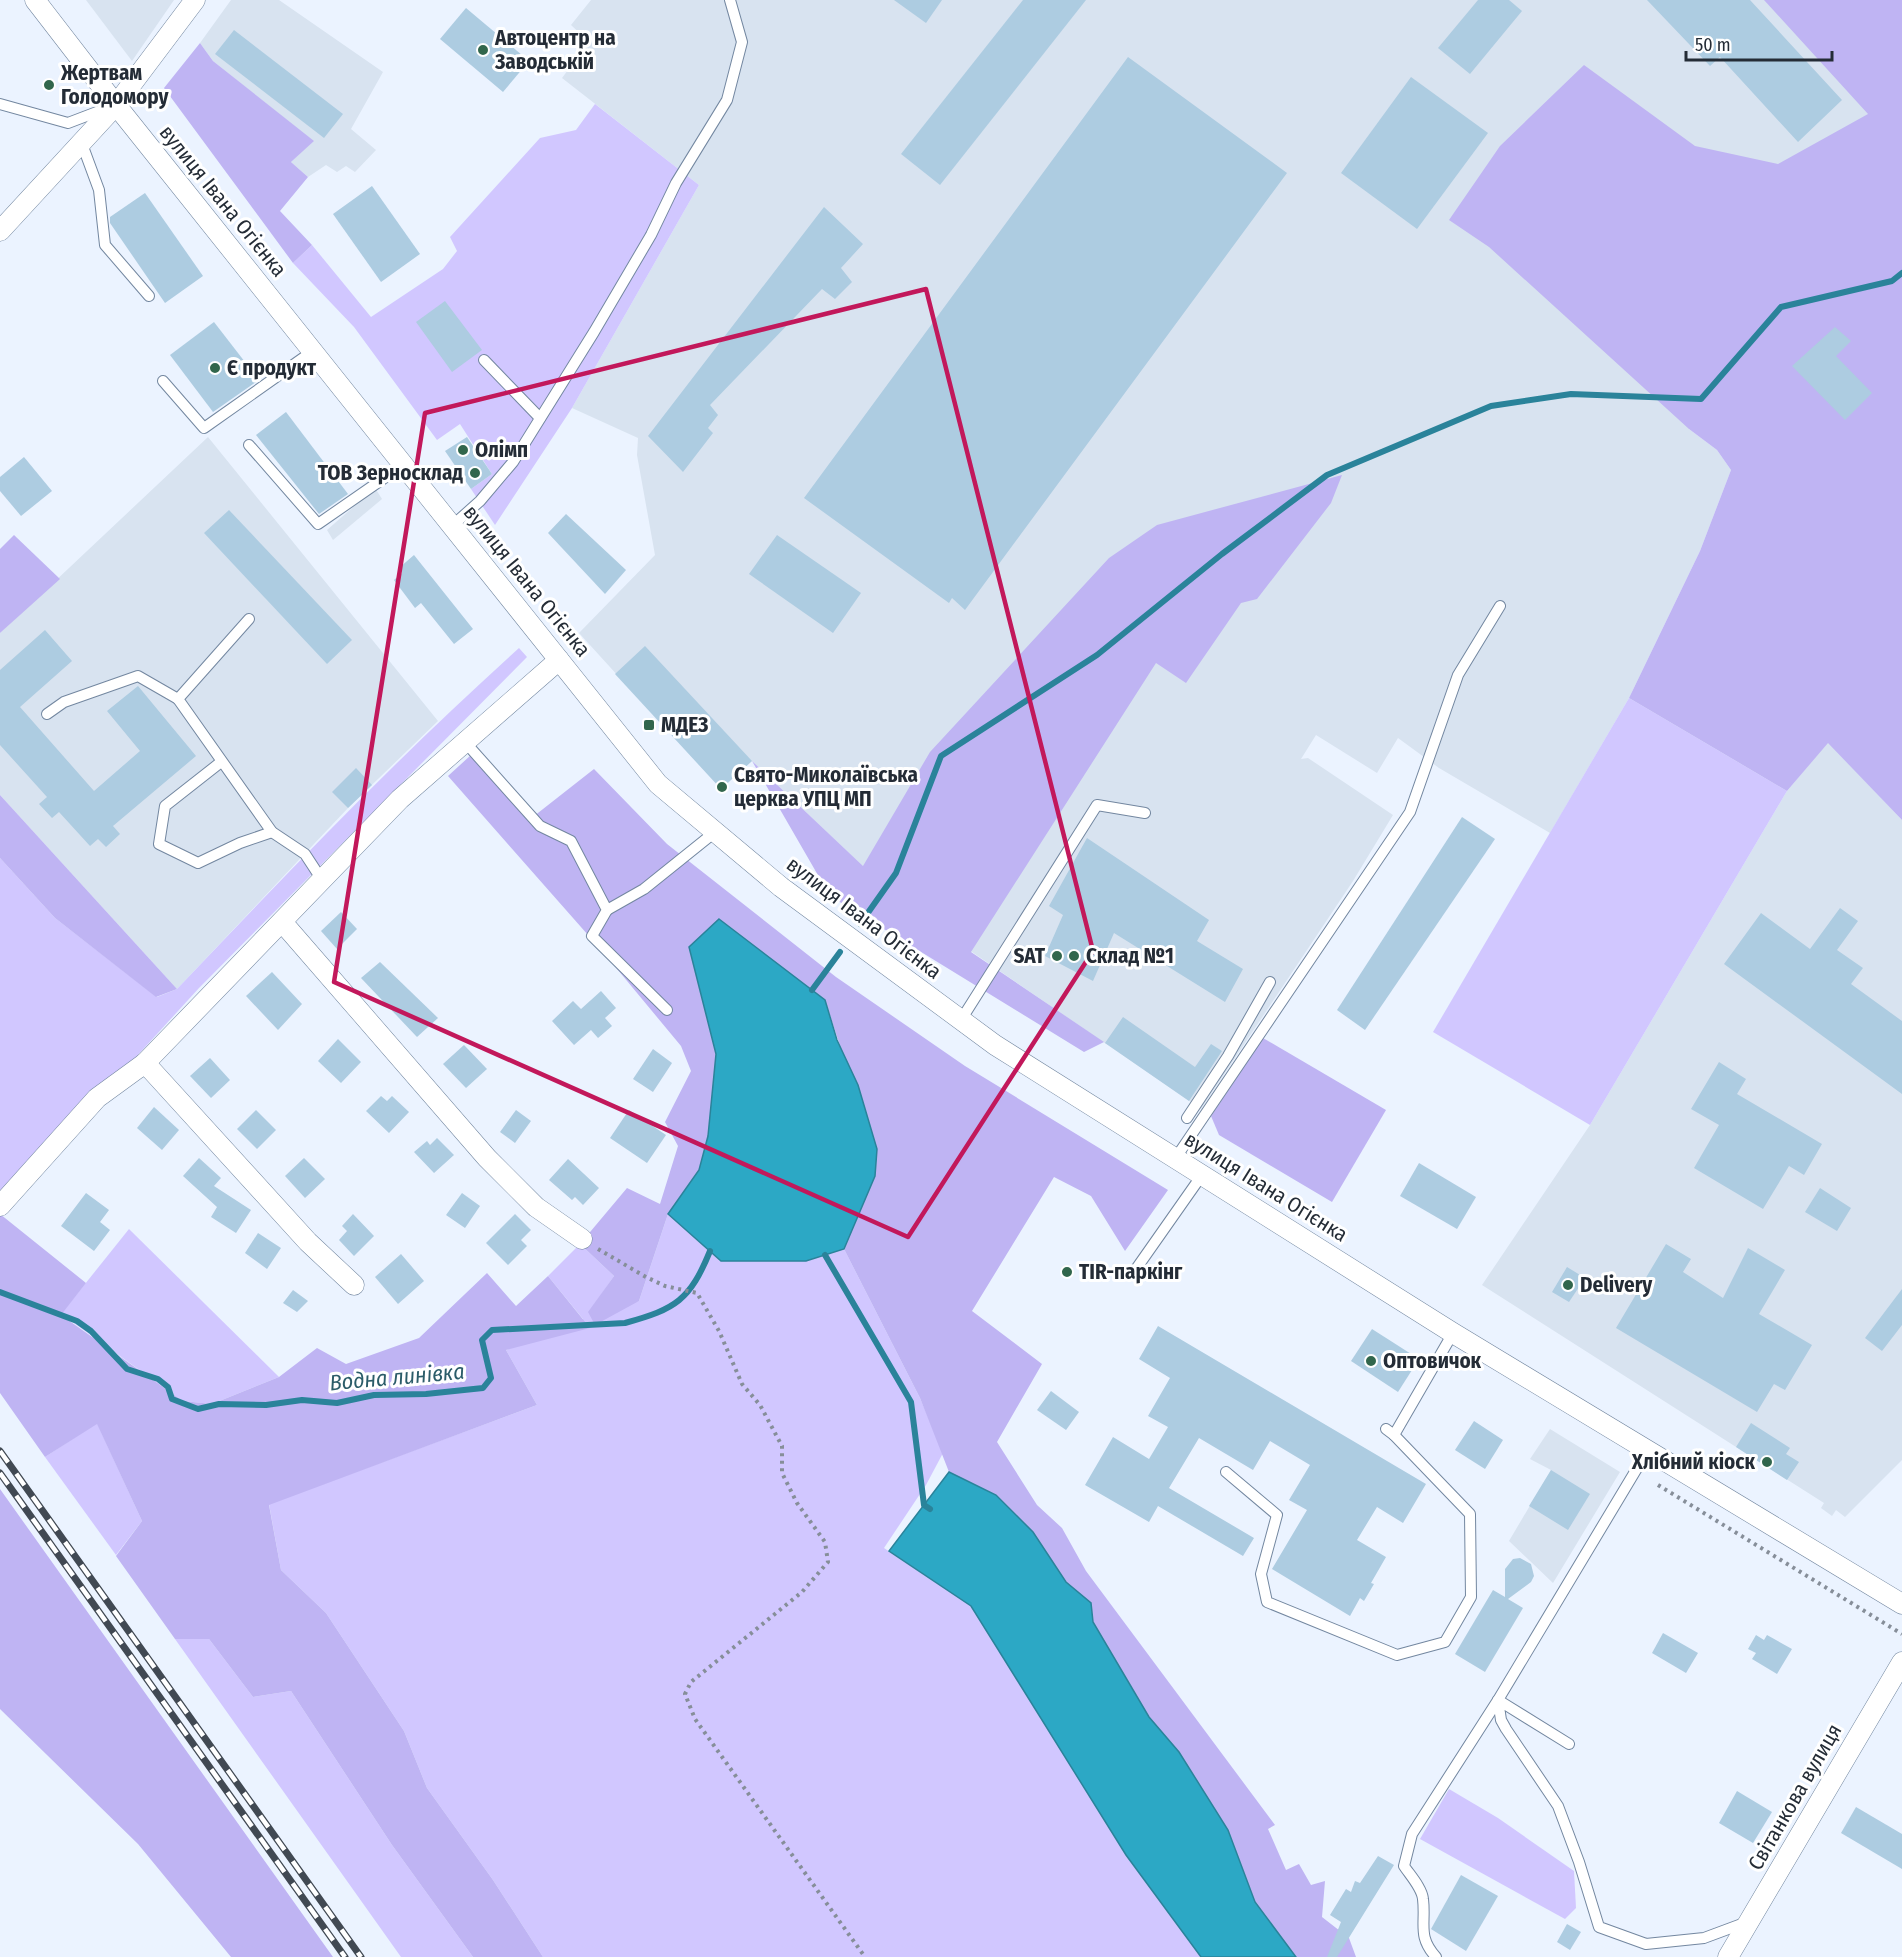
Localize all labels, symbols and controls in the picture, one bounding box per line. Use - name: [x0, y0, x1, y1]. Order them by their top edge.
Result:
- scale bar: [1686, 24, 1832, 62]
- place label: Автоцентр на Заводській: [494, 25, 616, 75]
- text: 50 m: [1695, 34, 1731, 56]
- marker: Автоцентр на Заводській: [476, 43, 490, 57]
- place label: Жертвам Голодомору: [60, 60, 170, 110]
- marker: Жертвам Голодомору: [42, 78, 56, 92]
- street label: вулиця Івана Огієнка: [154, 120, 292, 282]
- place label: Є продукт: [227, 355, 317, 381]
- marker: Є продукт: [208, 361, 222, 375]
- place label: Олімп: [475, 437, 528, 463]
- marker: Олімп: [456, 443, 470, 457]
- place label: ТОВ Зерносклад: [318, 460, 463, 486]
- marker: ТОВ Зерносклад: [468, 466, 482, 480]
- street label: вулиця Івана Огієнка: [458, 500, 596, 662]
- place label: МДЕЗ: [661, 712, 708, 738]
- marker: МДЕЗ: [642, 718, 656, 732]
- place label: Свято-Миколаївська церква УПЦ МП: [734, 762, 918, 812]
- marker: Свято-Миколаївська церква УПЦ МП: [715, 780, 729, 794]
- street label: вулиця Івана Огієнка: [781, 851, 947, 985]
- place label: SAT: [1014, 943, 1046, 969]
- place label: Склад №1: [1086, 943, 1174, 969]
- marker: SAT: [1050, 949, 1064, 963]
- marker: Склад №1: [1067, 949, 1081, 963]
- street label: вулиця Івана Огієнка: [1180, 1126, 1352, 1248]
- place label: TIR-паркінг: [1079, 1259, 1183, 1285]
- marker: TIR-паркінг: [1060, 1265, 1074, 1279]
- place label: Delivery: [1580, 1272, 1653, 1298]
- marker: Delivery: [1561, 1278, 1575, 1292]
- place label: Оптовичок: [1383, 1348, 1482, 1374]
- marker: Оптовичок: [1364, 1354, 1378, 1368]
- water label: Водна линівка: [328, 1358, 466, 1396]
- place label: Хлібний кіоск: [1631, 1449, 1755, 1475]
- marker: Хлібний кіоск: [1760, 1455, 1774, 1469]
- street label: Світанкова вулиця: [1743, 1719, 1847, 1875]

